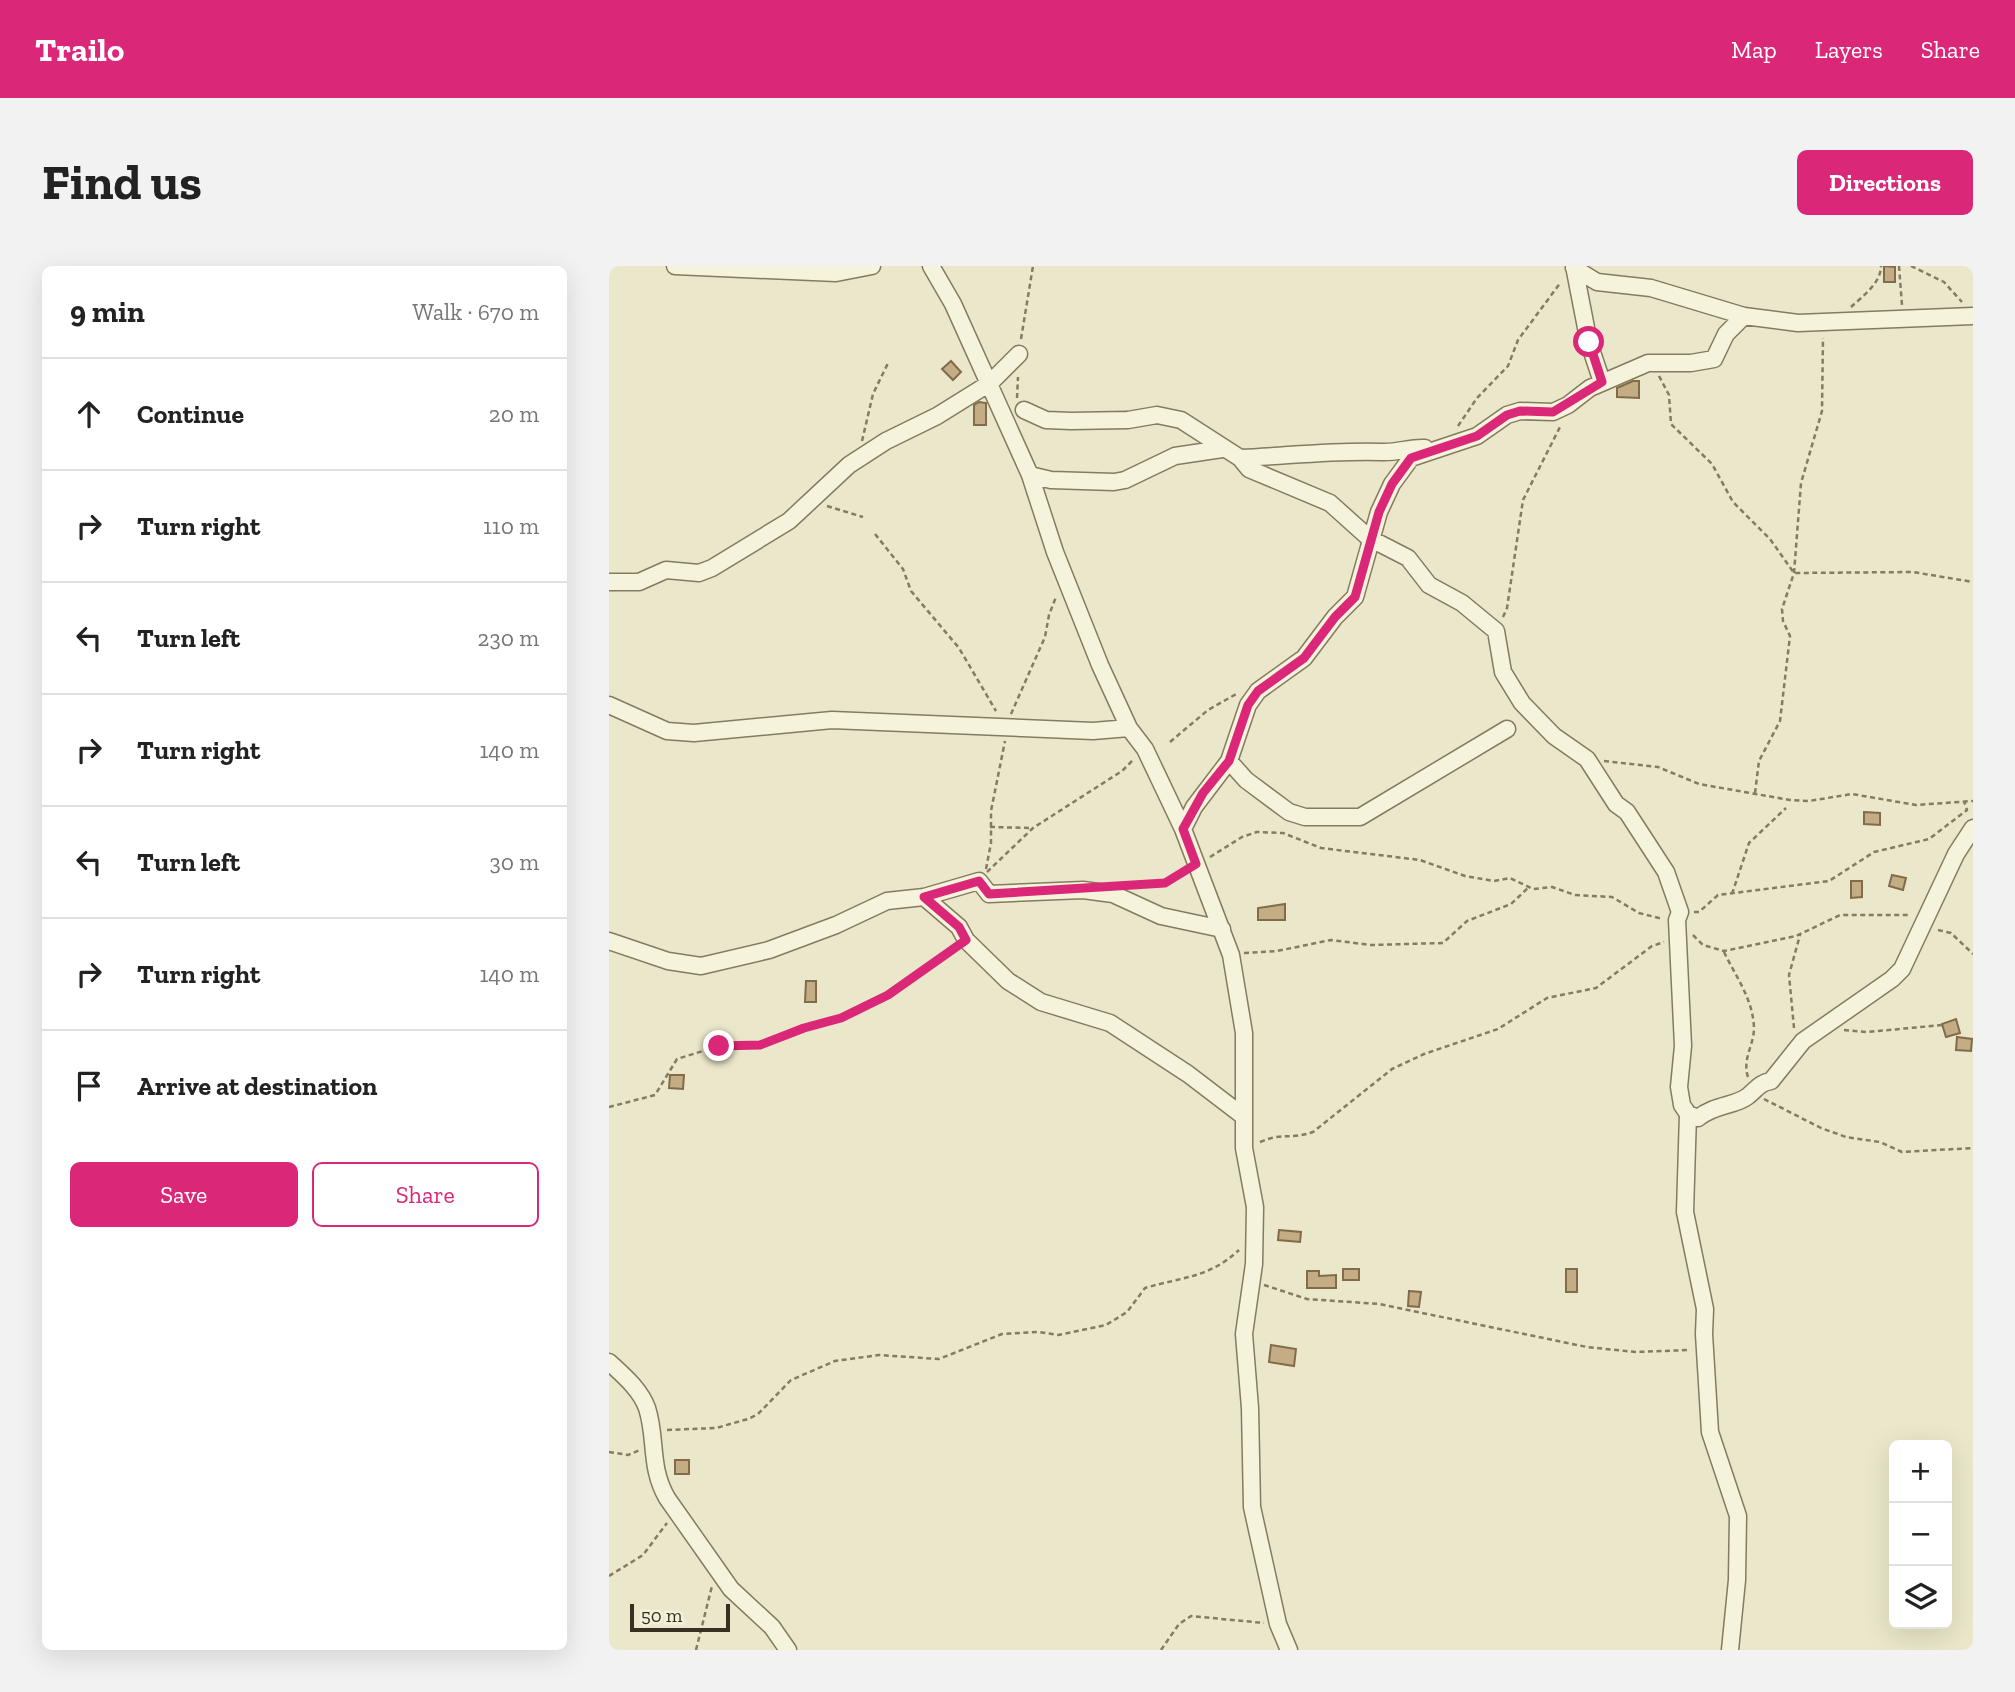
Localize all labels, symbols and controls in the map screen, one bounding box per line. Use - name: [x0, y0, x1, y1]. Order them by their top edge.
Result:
- text: Trailo: [35, 30, 124, 69]
- text: Map: [1731, 35, 1777, 64]
- text: Layers: [1815, 35, 1883, 64]
- text: Share: [1921, 35, 1980, 64]
- button: Directions: [1797, 150, 1973, 215]
- text: Find us: [42, 153, 202, 212]
- text: 9 min: [70, 294, 145, 330]
- text: Walk · 670 m: [413, 298, 539, 326]
- route start: [1573, 326, 1604, 357]
- icon: ahead: [70, 395, 108, 433]
- text: Continue: [137, 398, 244, 430]
- text: 20 m: [489, 400, 539, 428]
- icon: right: [70, 507, 108, 545]
- text: Turn right: [137, 510, 260, 542]
- text: 110 m: [483, 512, 539, 540]
- icon: left: [70, 619, 108, 657]
- text: Turn left: [137, 622, 240, 654]
- text: 230 m: [478, 624, 539, 652]
- icon: right: [70, 731, 108, 769]
- text: Turn right: [137, 734, 260, 766]
- text: 140 m: [479, 736, 539, 764]
- icon: left: [70, 843, 108, 881]
- text: Turn left: [137, 846, 240, 878]
- text: 30 m: [489, 848, 539, 876]
- icon: right: [70, 955, 108, 993]
- text: Turn right: [137, 958, 260, 990]
- text: 140 m: [479, 960, 539, 988]
- route end: [703, 1030, 734, 1061]
- icon: arrive: [70, 1067, 108, 1105]
- text: Arrive at destination: [137, 1070, 377, 1102]
- button: Save: [70, 1162, 298, 1227]
- button: Share: [312, 1162, 539, 1227]
- map controls: [1889, 1440, 1952, 1629]
- button: +: [1889, 1440, 1952, 1503]
- button: −: [1889, 1503, 1952, 1566]
- button: layers: [1889, 1566, 1952, 1629]
- scale bar: [630, 1601, 730, 1633]
- text: 50 m: [641, 1604, 682, 1627]

